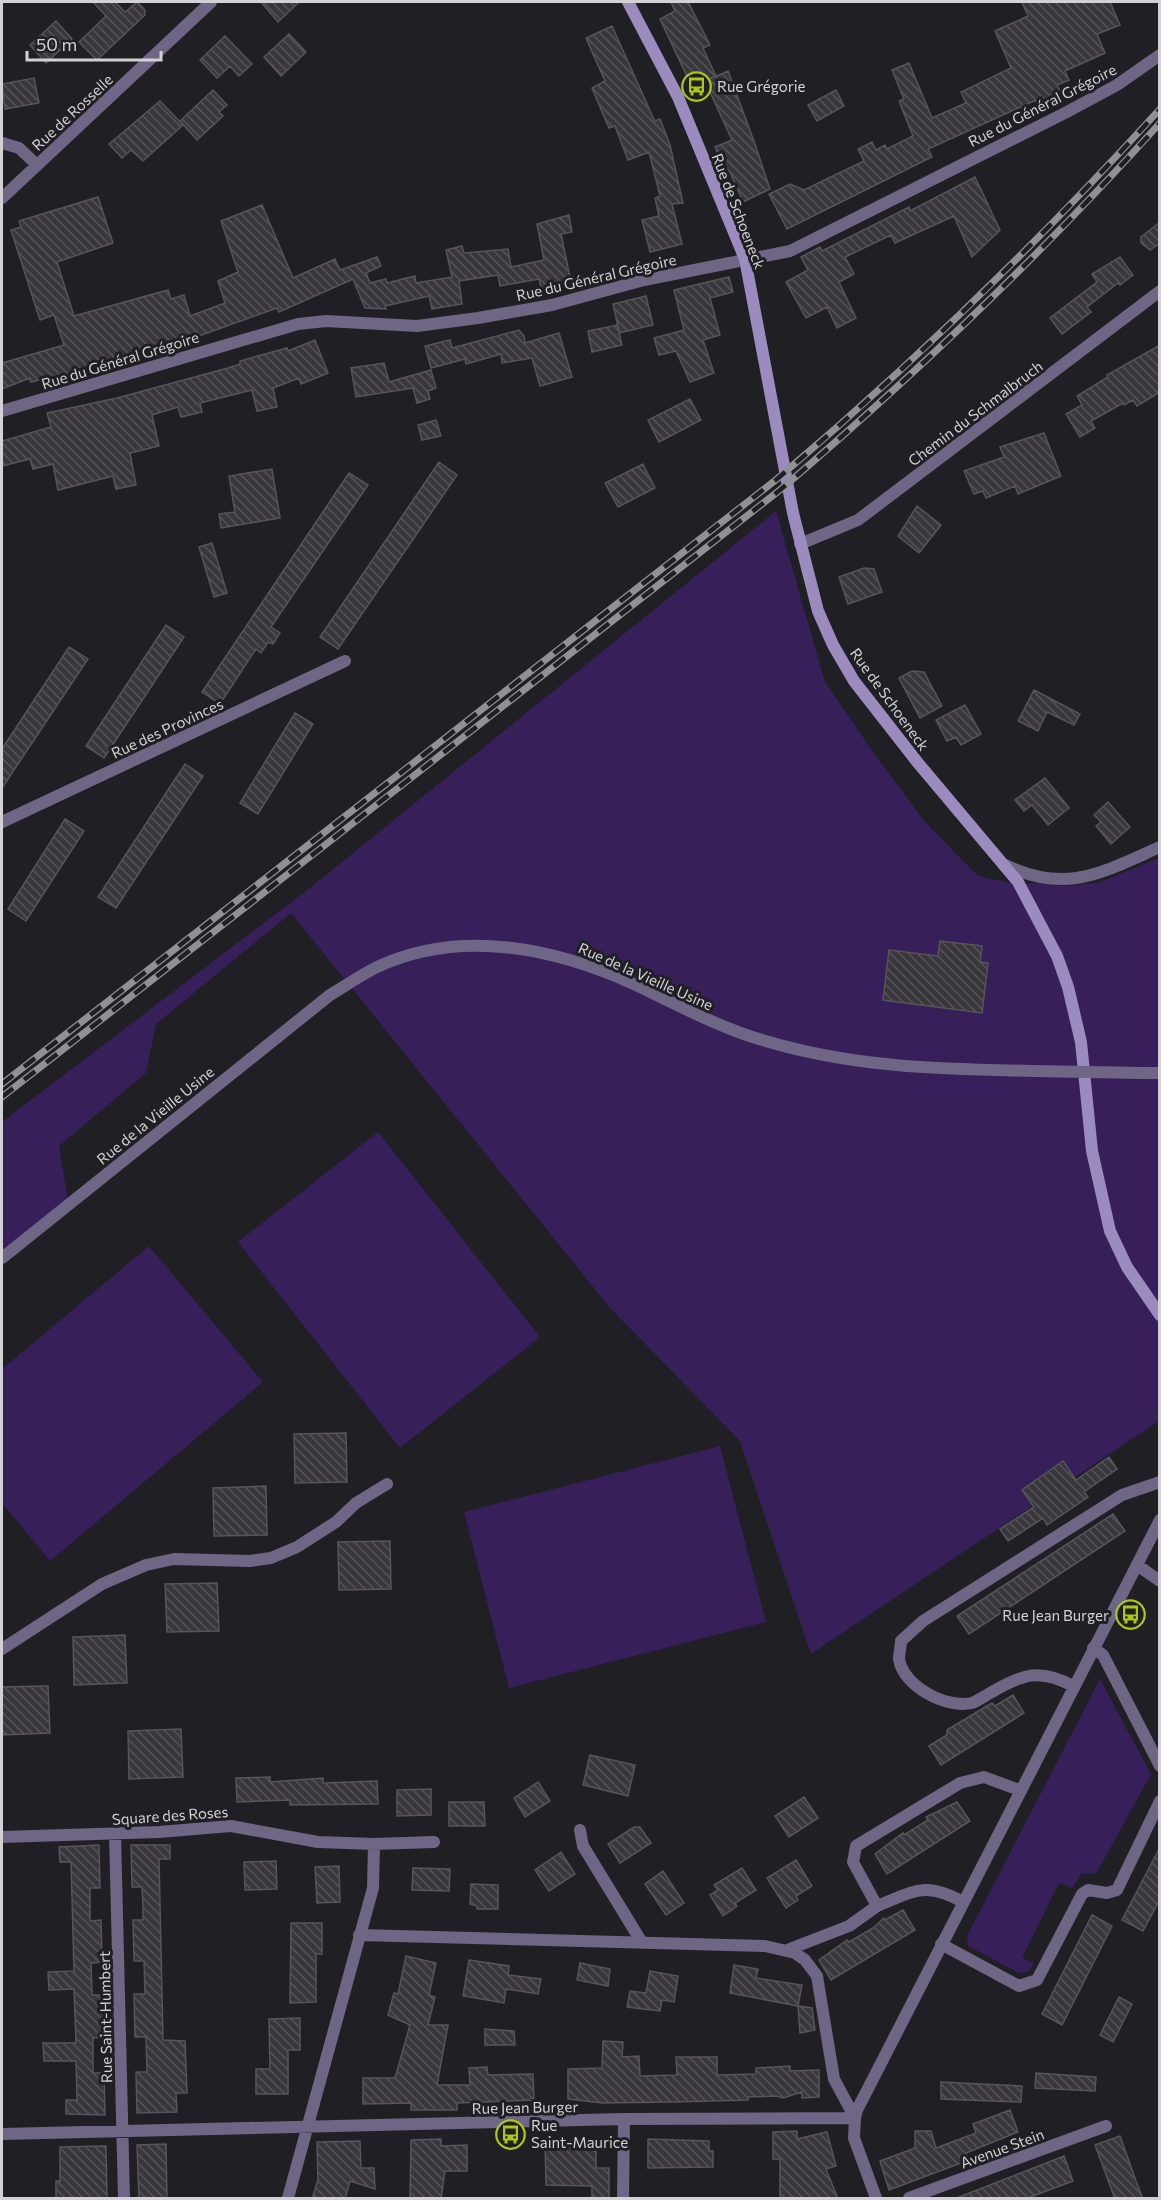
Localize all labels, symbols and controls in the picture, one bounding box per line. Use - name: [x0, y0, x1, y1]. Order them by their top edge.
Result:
- scale bar: [27, 24, 160, 62]
- text: 50 m: [36, 33, 77, 55]
- street label: Rue du Général Grégoire: [965, 60, 1119, 150]
- street label: Rue de Rosselle: [28, 70, 116, 154]
- bus stop icon: Rue Grégorie: [680, 70, 712, 102]
- place label: Rue Grégorie: [717, 77, 806, 95]
- street label: Rue de Schoeneck: [709, 151, 769, 271]
- street label: Rue du Général Grégoire: [514, 250, 678, 304]
- street label: Rue du Général Grégoire: [39, 327, 201, 393]
- street label: Chemin du Schmalbruch: [904, 356, 1046, 470]
- street label: Rue de Schoeneck: [847, 644, 933, 754]
- street label: Rue des Provinces: [108, 694, 226, 762]
- street label: Rue de la Vieille Usine: [576, 938, 716, 1014]
- street label: Rue de la Vieille Usine: [93, 1062, 217, 1168]
- bus stop icon: Rue Jean Burger: [1114, 1599, 1146, 1631]
- place label: Rue Jean Burger: [1002, 1606, 1109, 1624]
- street label: Square des Roses: [111, 1802, 229, 1828]
- street label: Rue Saint-Humbert: [95, 1951, 115, 2083]
- street label: Rue Jean Burger: [472, 2097, 578, 2117]
- place label: Rue Saint-Maurice: [531, 2116, 628, 2151]
- bus stop icon: Rue Saint-Maurice: [494, 2118, 526, 2150]
- street label: Avenue Stein: [958, 2125, 1046, 2171]

